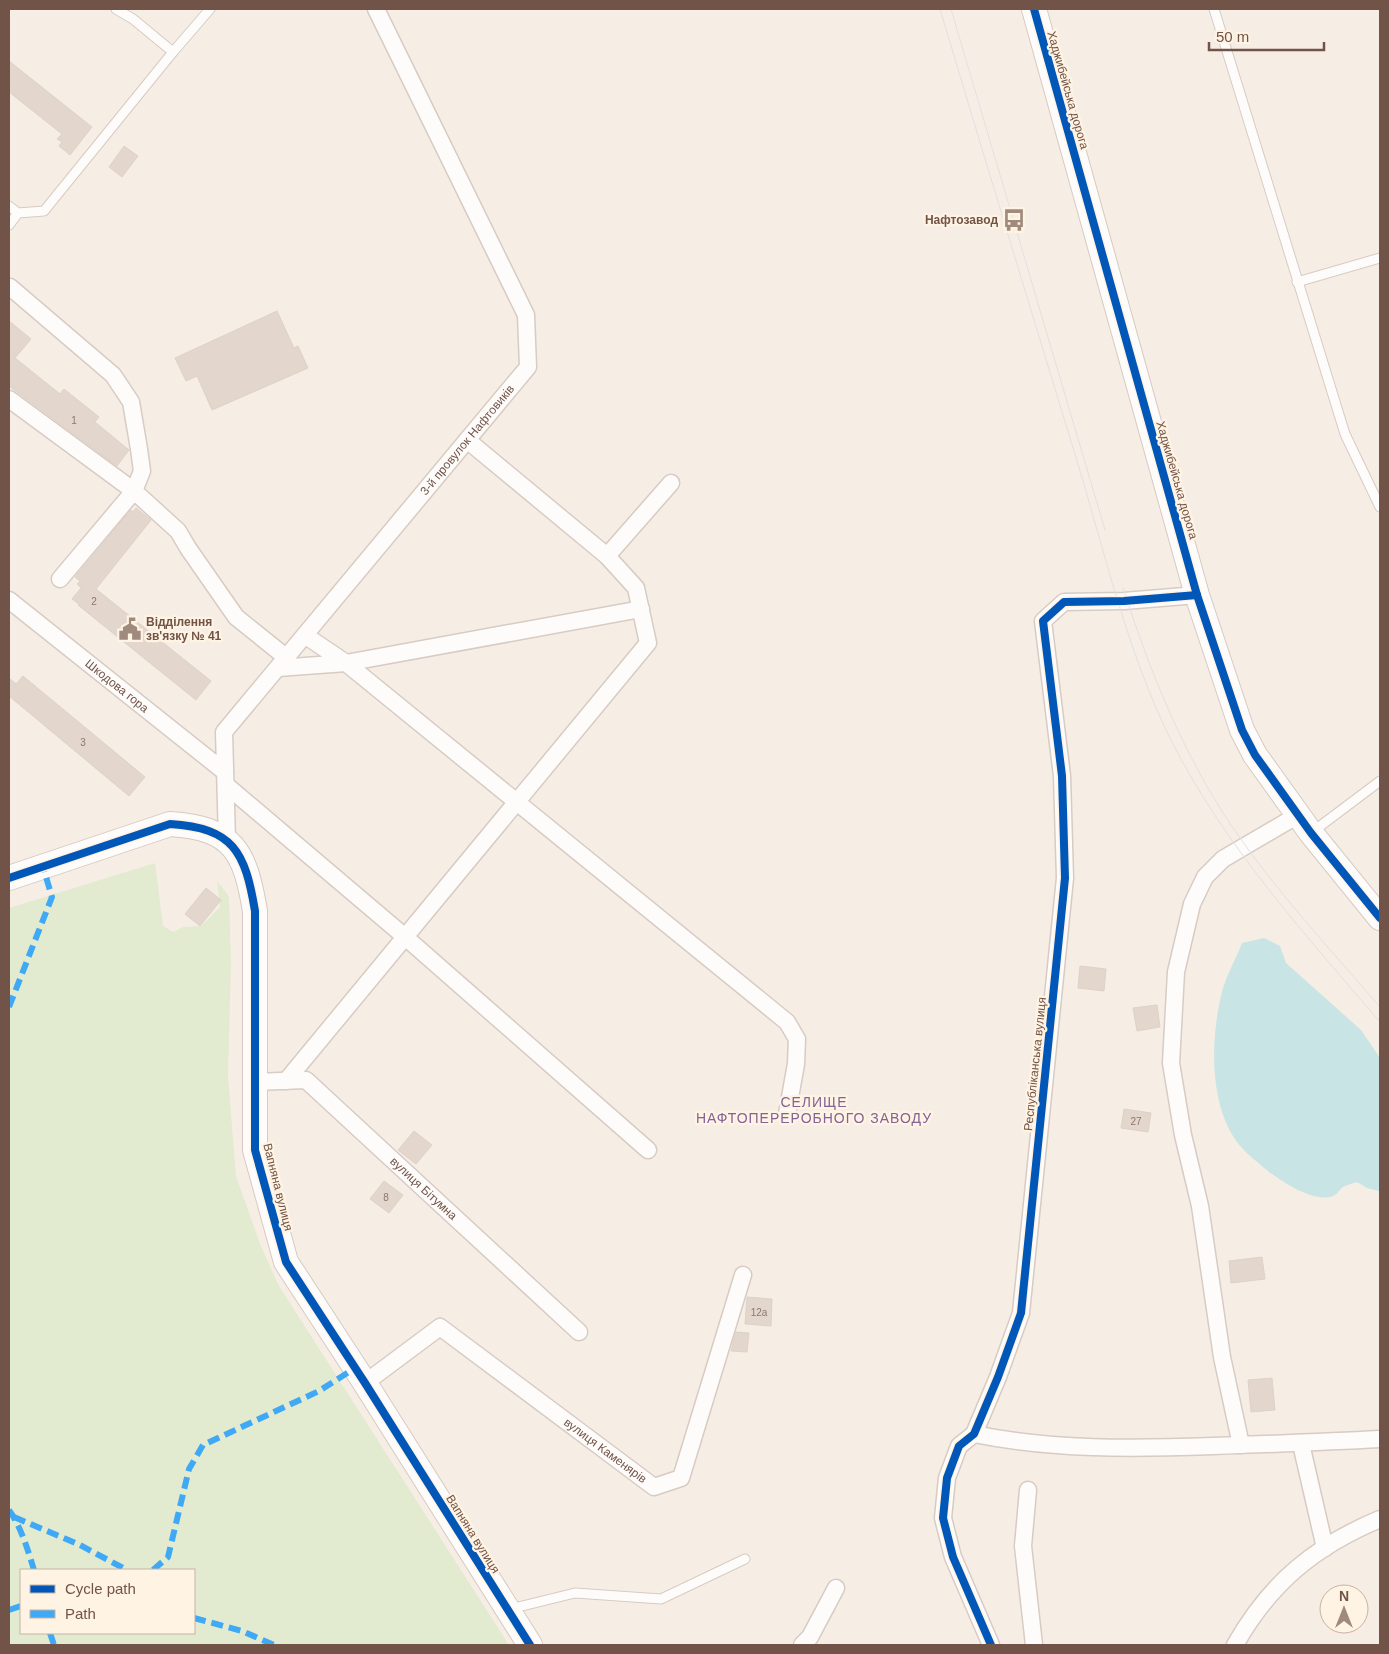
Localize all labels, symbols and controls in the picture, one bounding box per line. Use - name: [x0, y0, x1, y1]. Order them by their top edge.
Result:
- scale bar: [1209, 20, 1324, 52]
- text: 50 m: [1216, 28, 1249, 45]
- street label: Хаджибейська дорога: [1044, 29, 1092, 151]
- bus stop icon: Нафтозавод: [1001, 207, 1027, 233]
- place label: Нафтозавод: [925, 213, 998, 227]
- street label: 3-й провулок Нафтовиків: [417, 382, 517, 498]
- house number: 1: [71, 415, 77, 426]
- street label: Хаджибейська дорога: [1153, 419, 1201, 541]
- house number: 2: [91, 596, 97, 607]
- place label: Відділення зв'язку № 41: [146, 615, 222, 643]
- public building icon: Відділення зв'язку № 41: [117, 616, 143, 642]
- street label: Шкодова гора: [82, 657, 152, 716]
- house number: 3: [80, 737, 86, 748]
- street label: Республіканська вулиця: [1021, 996, 1049, 1132]
- district label: СЕЛИЩЕ НАФТОПЕРЕРОБНОГО ЗАВОДУ: [696, 1094, 932, 1126]
- house number: 27: [1130, 1116, 1142, 1127]
- street label: Вапняна вулиця: [260, 1142, 296, 1232]
- street label: вулиця Бітумна: [387, 1154, 460, 1223]
- house number: 8: [383, 1192, 389, 1203]
- house number: 12а: [751, 1307, 768, 1318]
- street label: вулиця Каменярів: [561, 1415, 649, 1486]
- street label: Вапняна вулиця: [443, 1492, 503, 1576]
- legend: [20, 1569, 195, 1634]
- text: Cycle path: [65, 1580, 136, 1597]
- north arrow: [1319, 1584, 1369, 1634]
- text: N: [1339, 1588, 1349, 1604]
- text: Path: [65, 1605, 96, 1622]

